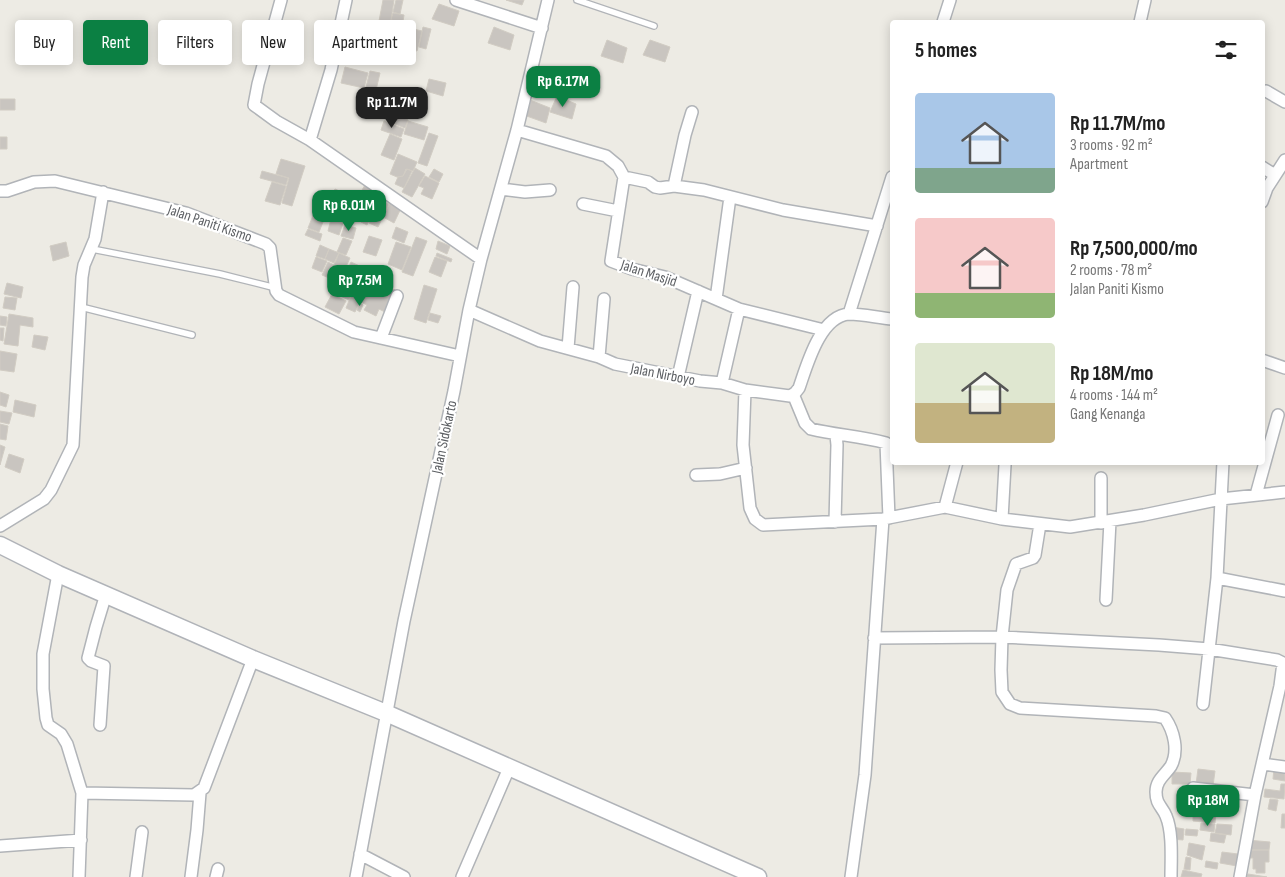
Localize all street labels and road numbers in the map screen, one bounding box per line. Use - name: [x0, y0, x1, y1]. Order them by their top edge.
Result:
- street label: Jalan Paniti Kismo: [164, 200, 255, 247]
- street label: Jalan Masjid: [617, 255, 679, 291]
- street label: Jalan Nirboyo: [628, 359, 697, 390]
- street label: Jalan Sidokarto: [427, 399, 462, 477]

